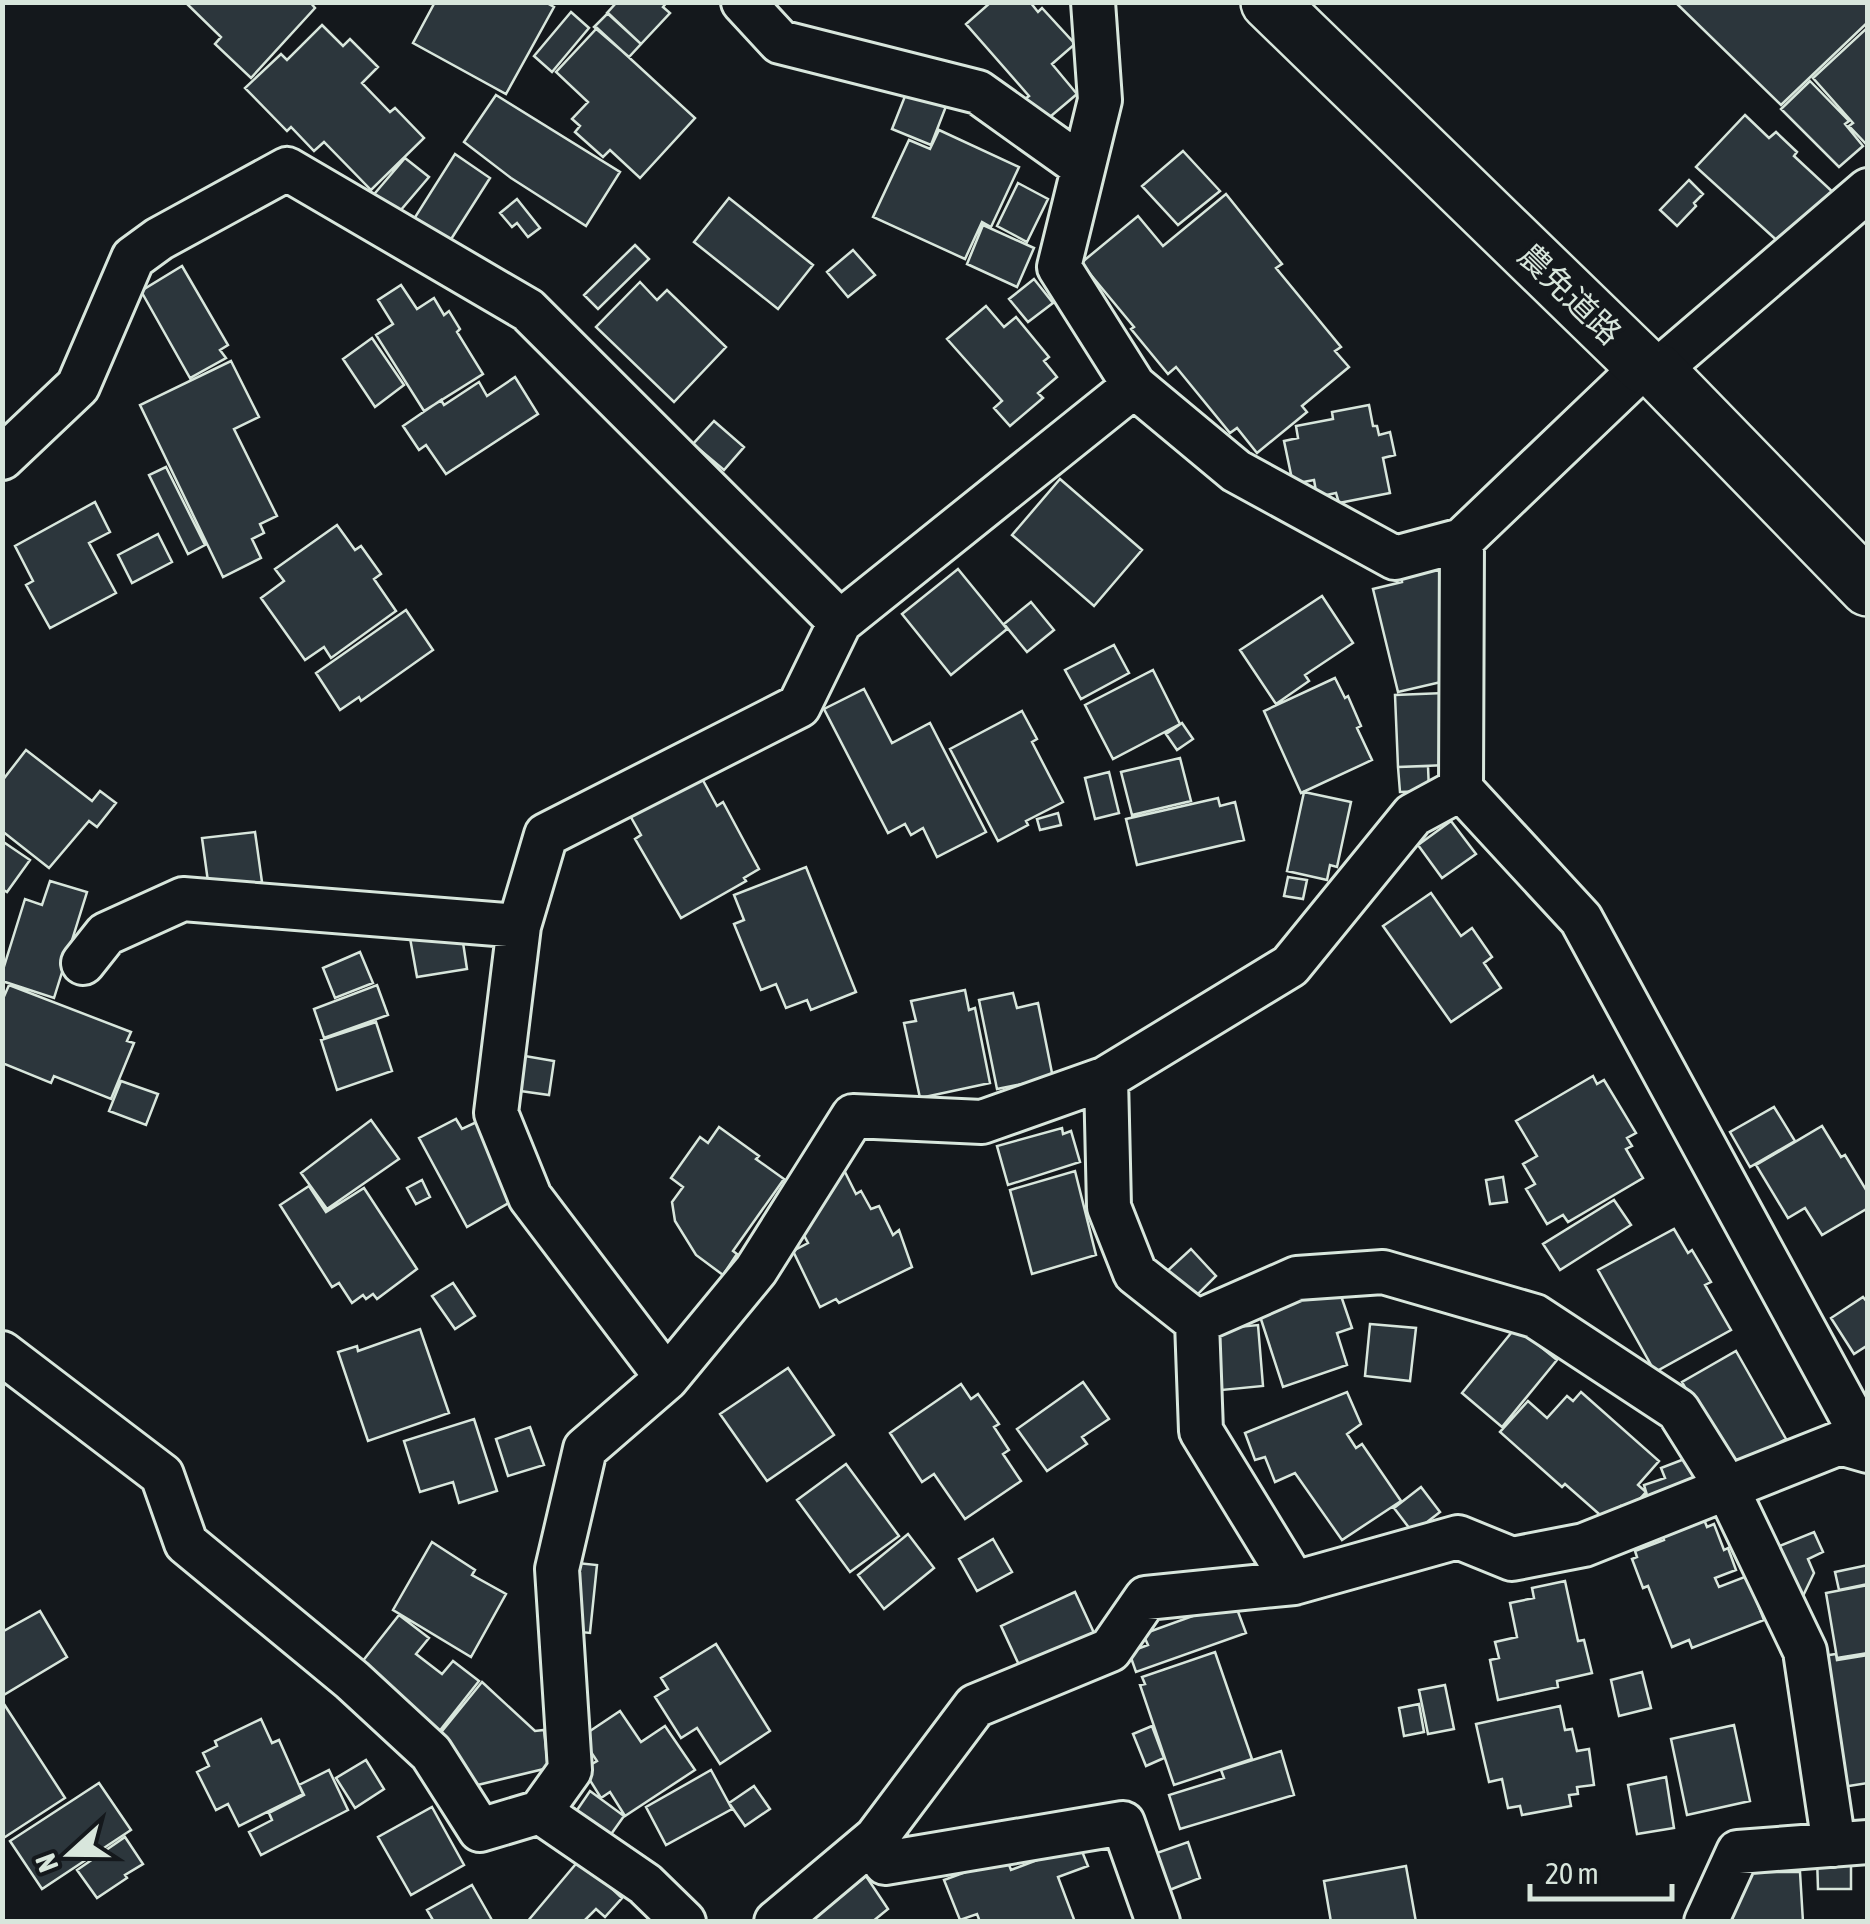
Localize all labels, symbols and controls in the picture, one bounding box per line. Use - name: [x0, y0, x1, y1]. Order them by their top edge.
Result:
- street label: 農免道路: [1511, 236, 1629, 352]
- north arrow: [20, 1804, 120, 1904]
- scale bar: [1530, 1839, 1672, 1901]
- text: N: [29, 1850, 65, 1876]
- text: 20 m: [1545, 1856, 1599, 1890]

